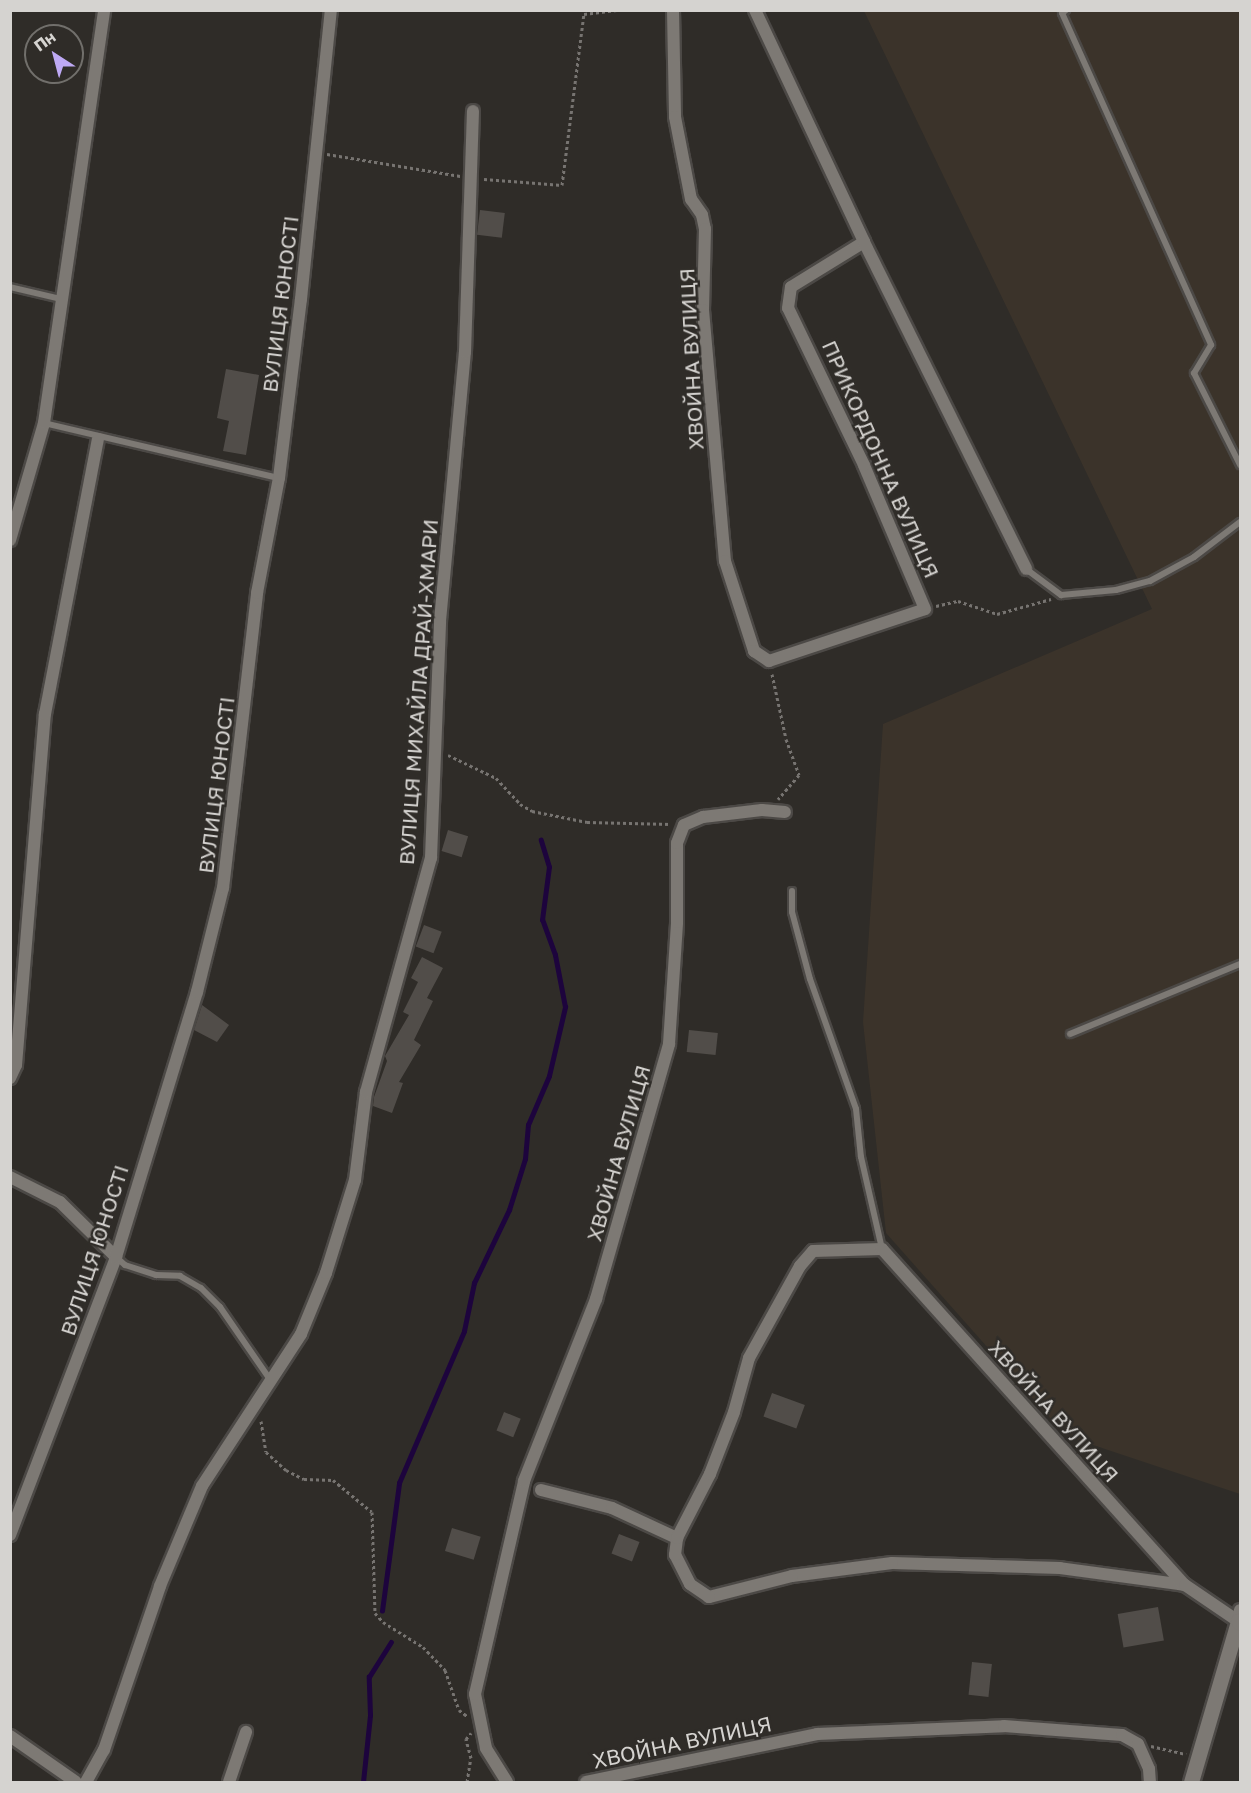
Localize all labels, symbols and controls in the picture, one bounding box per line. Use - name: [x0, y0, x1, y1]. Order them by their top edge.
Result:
- north arrow: [24, 24, 84, 84]
- text: Пн: [30, 27, 59, 56]
- street label: ВУЛИЦЯ ЮНОСТІ: [257, 214, 303, 394]
- street label: ХВОЙНА ВУЛИЦЯ: [674, 267, 708, 451]
- street label: ПРИКОРДОННА ВУЛИЦЯ: [817, 336, 945, 582]
- street label: ВУЛИЦЯ МИХАЙЛА ДРАЙ-ХМАРИ: [393, 518, 443, 866]
- street label: ВУЛИЦЯ ЮНОСТІ: [193, 695, 239, 875]
- street label: ХВОЙНА ВУЛИЦЯ: [581, 1062, 655, 1244]
- street label: ВУЛИЦЯ ЮНОСТІ: [55, 1162, 133, 1338]
- street label: ХВОЙНА ВУЛИЦЯ: [984, 1335, 1124, 1487]
- street label: ХВОЙНА ВУЛИЦЯ: [590, 1711, 774, 1773]

